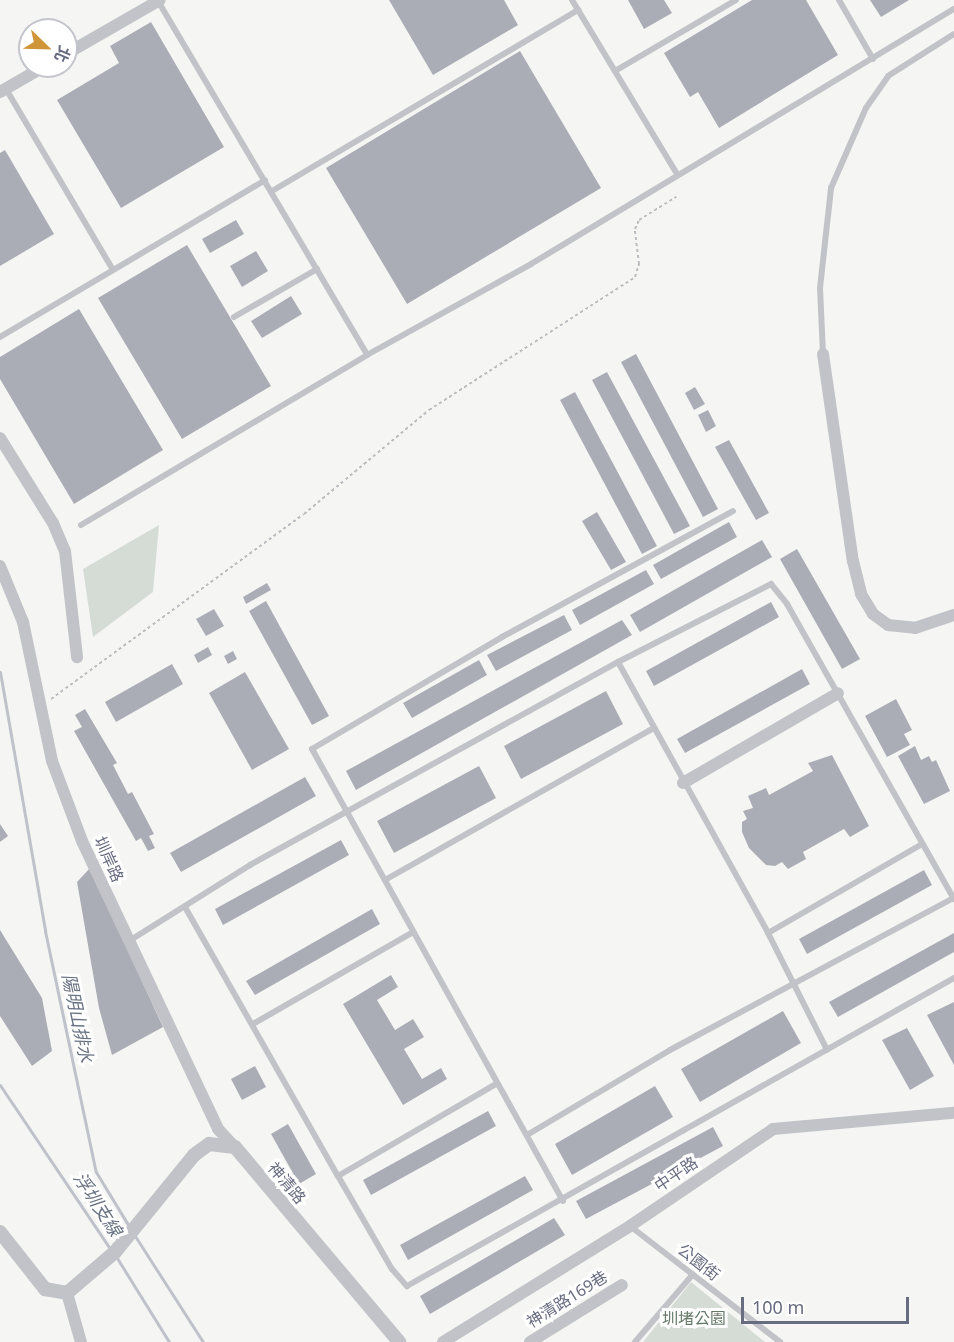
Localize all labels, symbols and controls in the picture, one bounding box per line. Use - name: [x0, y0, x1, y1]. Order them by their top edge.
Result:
- north arrow: [18, 18, 78, 78]
- text: 北: [49, 43, 76, 66]
- street label: 圳岸路: [90, 833, 128, 885]
- water label: 陽明山排水: [58, 972, 98, 1064]
- street label: 中平路: [651, 1153, 701, 1195]
- street label: 神清路: [264, 1158, 310, 1208]
- water label: 浮圳支線: [69, 1168, 127, 1240]
- street label: 公園街: [674, 1240, 724, 1284]
- street label: 神清路169巷: [523, 1267, 611, 1331]
- scale bar: [744, 1285, 912, 1323]
- text: 100 m: [752, 1295, 804, 1319]
- park label: 圳堵公園: [662, 1308, 726, 1328]

